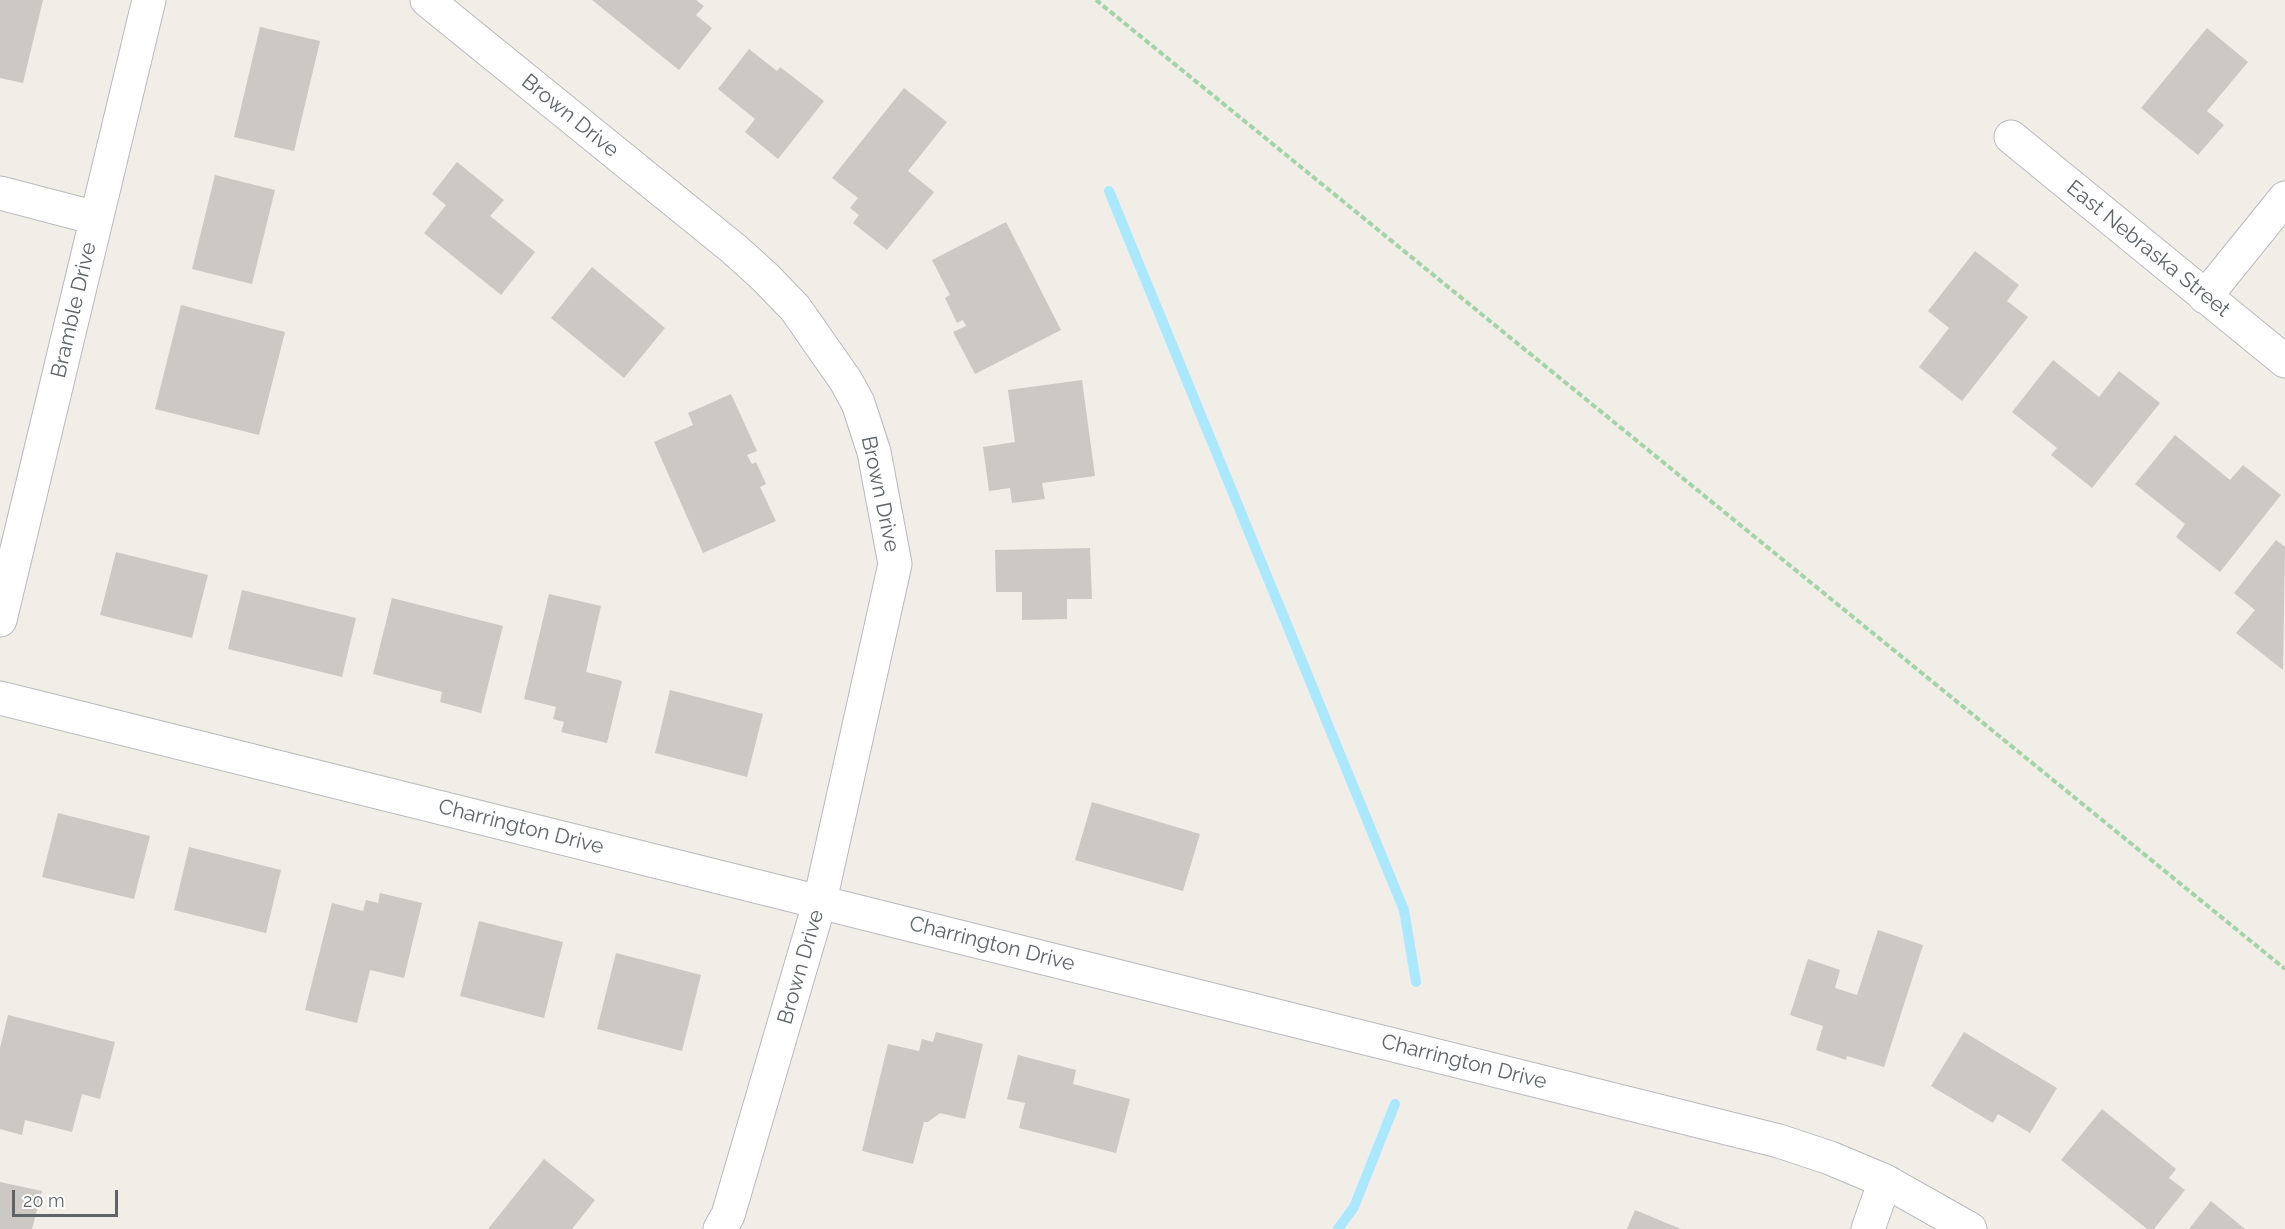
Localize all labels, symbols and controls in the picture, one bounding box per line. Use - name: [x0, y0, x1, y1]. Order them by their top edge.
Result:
- street label: Brown Drive: [516, 69, 624, 163]
- street label: East Nebraska Street: [2061, 175, 2235, 323]
- street label: Bramble Drive: [46, 240, 102, 380]
- street label: Brown Drive: [855, 434, 905, 554]
- street label: Charrington Drive: [436, 794, 606, 860]
- street label: Brown Drive: [773, 907, 829, 1027]
- street label: Charrington Drive: [907, 911, 1077, 977]
- street label: Charrington Drive: [1379, 1029, 1549, 1095]
- scale bar: [15, 1178, 122, 1216]
- text: 20 m: [23, 1190, 65, 1211]

